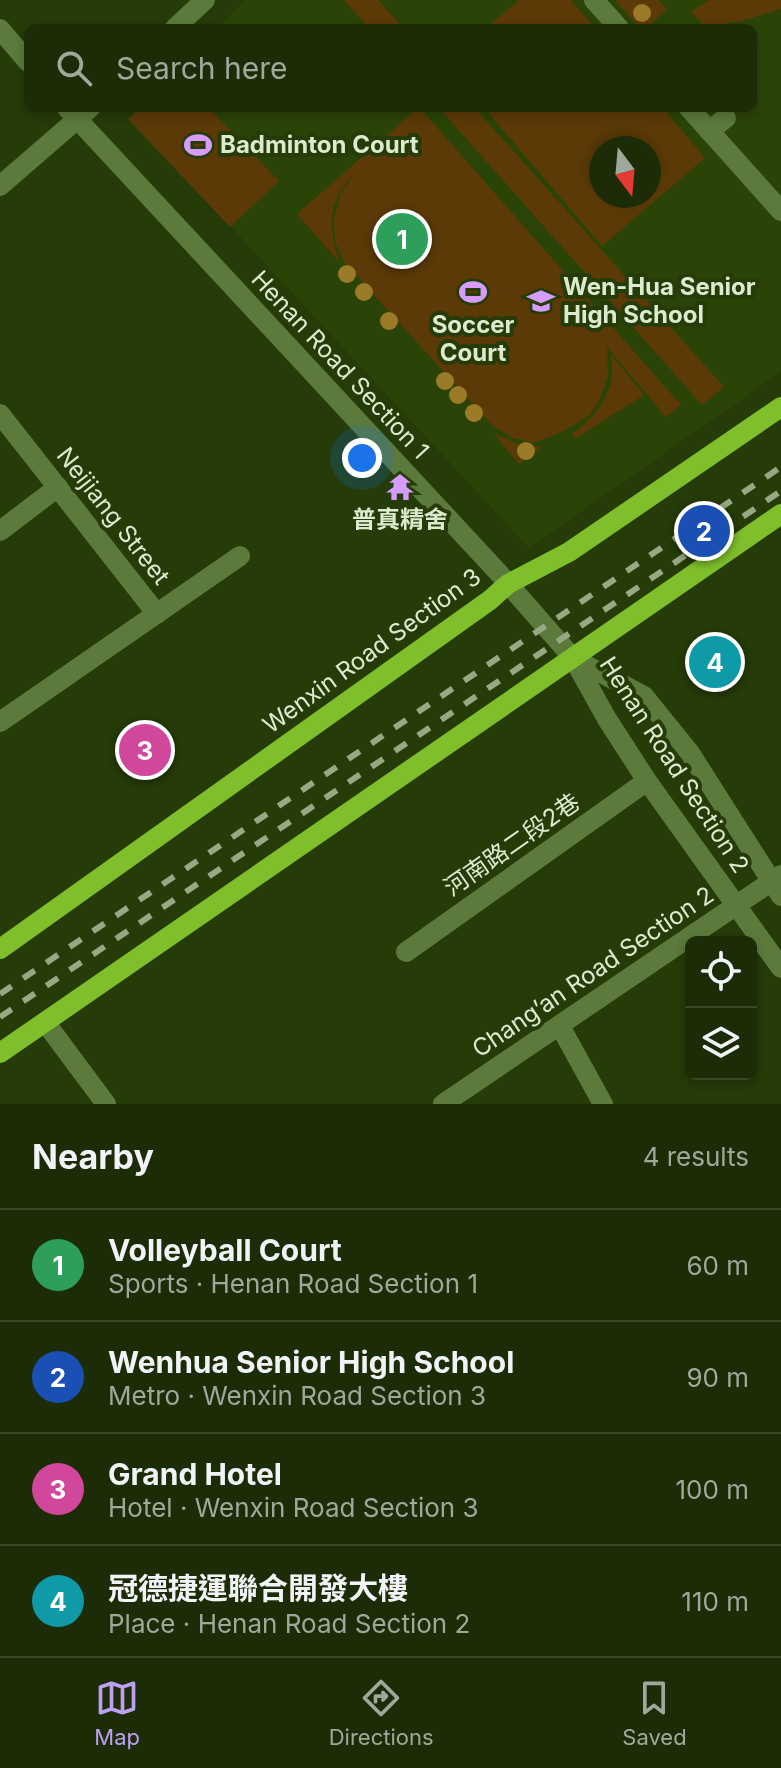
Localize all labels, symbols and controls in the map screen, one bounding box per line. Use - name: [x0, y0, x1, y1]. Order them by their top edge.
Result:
- search box: [24, 24, 757, 112]
- icon: search: [52, 46, 96, 90]
- text: Search here: [116, 50, 288, 86]
- sports icon: Badminton Court: [183, 130, 213, 160]
- place label: Badminton Court: [220, 130, 419, 159]
- north arrow: [589, 136, 661, 208]
- pin: 1: [376, 209, 428, 269]
- street label: Henan Road Section 1: [246, 264, 435, 465]
- place label: Wen-Hua Senior High School: [563, 272, 756, 329]
- sports icon: Soccer Court: [458, 277, 488, 307]
- school or university icon: Wen-Hua Senior High School: [526, 286, 556, 316]
- place label: Soccer Court: [432, 310, 515, 367]
- your location: [342, 438, 382, 478]
- street label: Neijiang Street: [51, 441, 176, 590]
- temple icon: 普真精舍: [385, 472, 415, 502]
- pin: 2: [678, 501, 730, 561]
- place label: 普真精舍: [352, 505, 448, 534]
- street label: Wenxin Road Section 3: [257, 562, 486, 739]
- pin: 4: [689, 632, 741, 692]
- street label: Henan Road Section 2: [594, 651, 755, 878]
- pin: 3: [119, 720, 171, 780]
- street label: 河南路二段2巷: [438, 787, 585, 902]
- street label: Chang’an Road Section 2: [467, 880, 719, 1063]
- map controls: [685, 936, 757, 1080]
- button: locate: [685, 936, 757, 1008]
- button: layers: [685, 1008, 757, 1080]
- text: Nearby: [32, 1136, 154, 1177]
- text: 4 results: [643, 1141, 749, 1172]
- text: Volleyball Court: [108, 1232, 342, 1268]
- text: 1: [52, 1250, 64, 1281]
- text: 60 m: [686, 1250, 749, 1281]
- text: Sports · Henan Road Section 1: [108, 1268, 478, 1299]
- text: Wenhua Senior High School: [108, 1344, 514, 1380]
- text: 2: [50, 1362, 66, 1393]
- text: 90 m: [686, 1362, 749, 1393]
- text: Metro · Wenxin Road Section 3: [108, 1380, 486, 1411]
- text: Grand Hotel: [108, 1456, 282, 1492]
- text: 3: [50, 1474, 66, 1505]
- text: 100 m: [676, 1474, 749, 1505]
- text: Hotel · Wenxin Road Section 3: [108, 1492, 479, 1523]
- text: 冠德捷運聯合開發大樓: [108, 1570, 408, 1606]
- text: 4: [49, 1586, 67, 1617]
- text: 110 m: [681, 1586, 749, 1617]
- text: Place · Henan Road Section 2: [108, 1608, 470, 1639]
- tab: Map: [94, 1676, 140, 1750]
- tab: Directions: [329, 1676, 434, 1750]
- tab: Saved: [622, 1676, 687, 1750]

